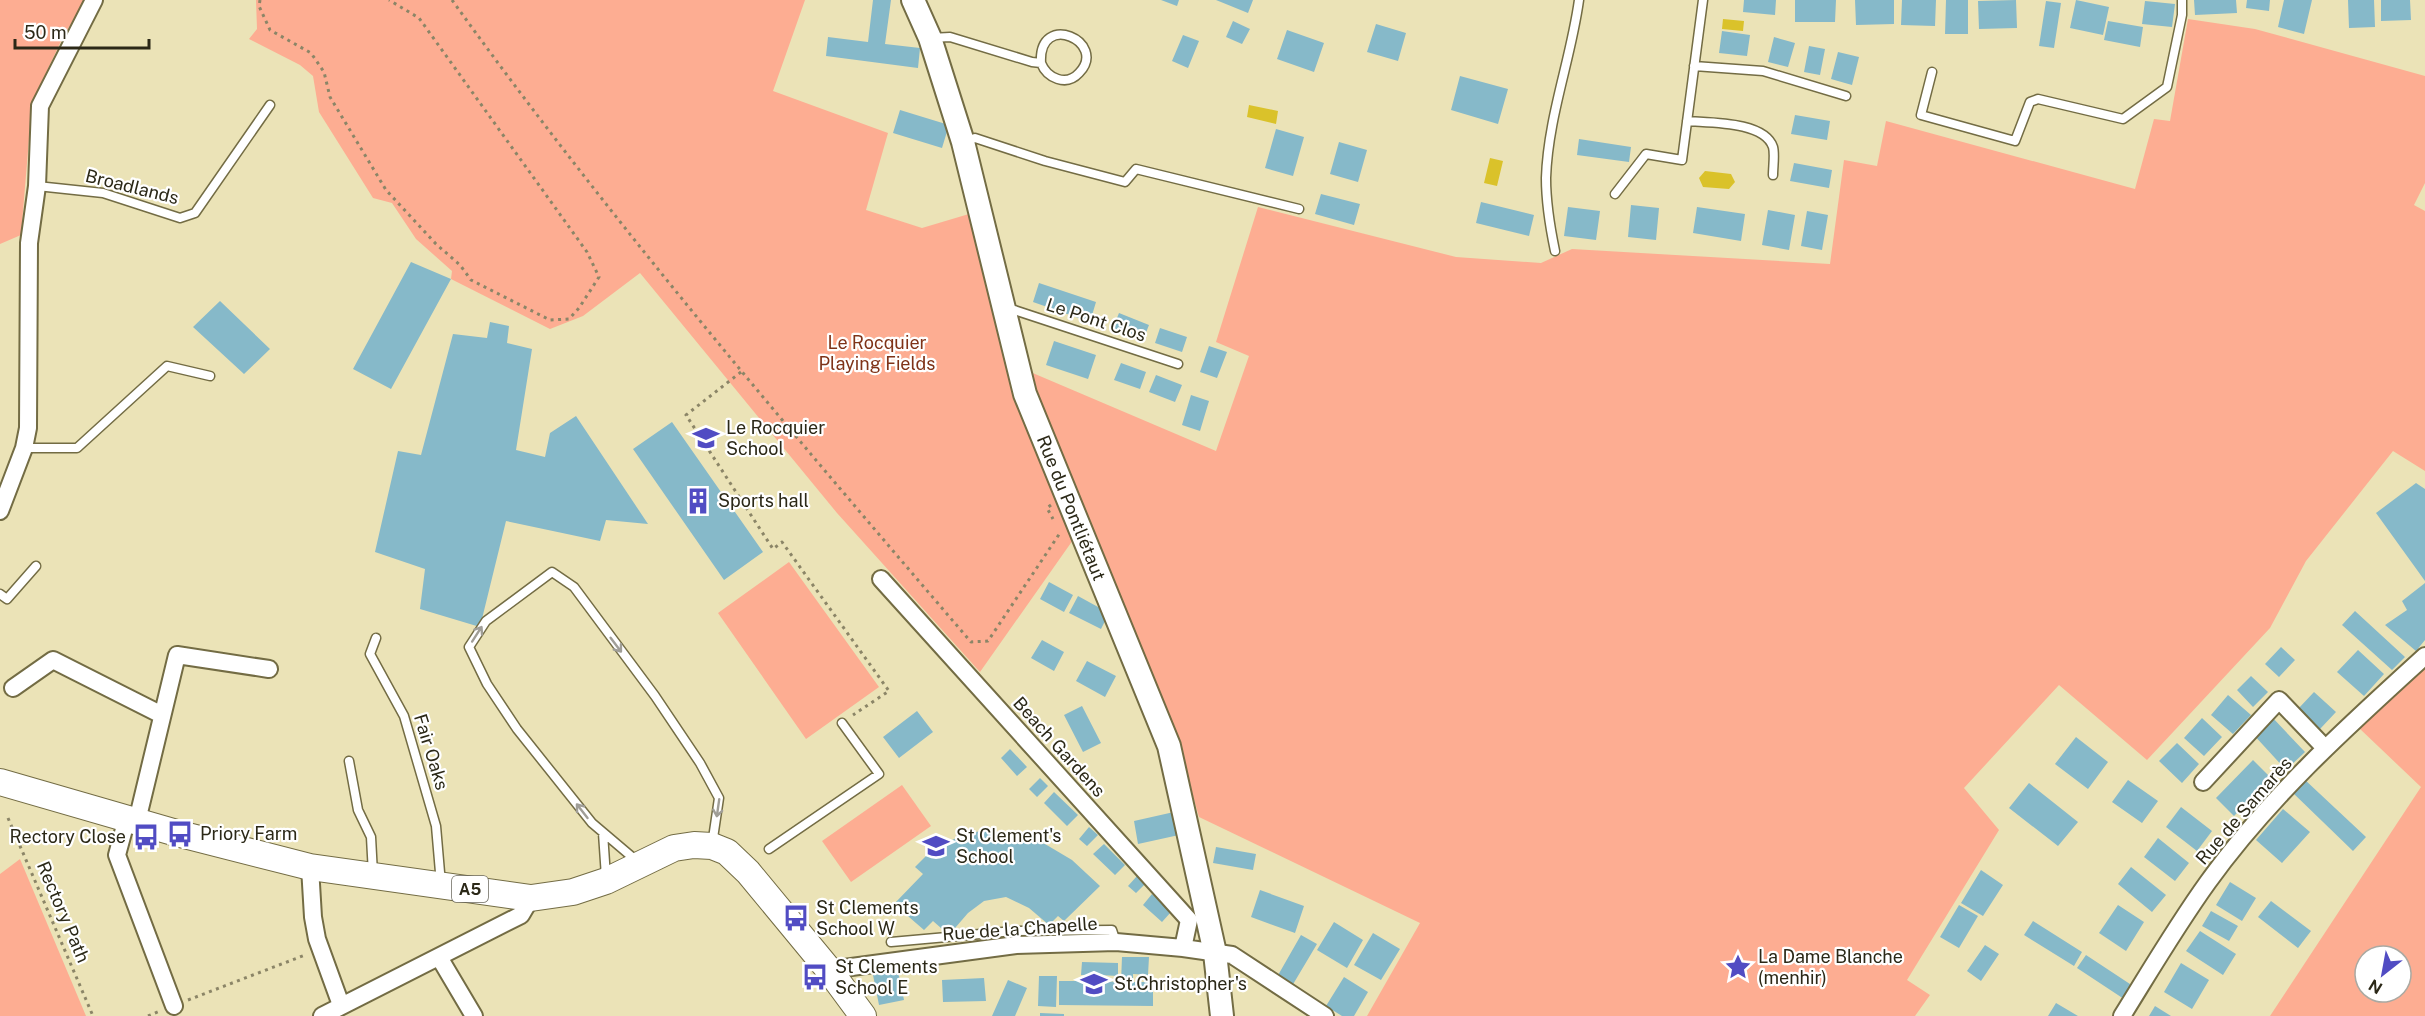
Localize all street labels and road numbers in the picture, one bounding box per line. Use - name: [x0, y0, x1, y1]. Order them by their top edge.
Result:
- street label: Broadlands: [83, 165, 181, 208]
- street label: Le Pont Clos: [1043, 293, 1149, 346]
- street label: Rue du Pontliétaut: [1033, 432, 1110, 583]
- street label: Beach Gardens: [1009, 692, 1110, 801]
- street label: Fair Oaks: [410, 711, 453, 792]
- street label: Rue de Samarès: [2191, 753, 2296, 869]
- street label: Rectory Path: [33, 858, 94, 966]
- road number: A5: [452, 876, 488, 902]
- street label: Rue de la Chapelle: [942, 913, 1098, 944]

